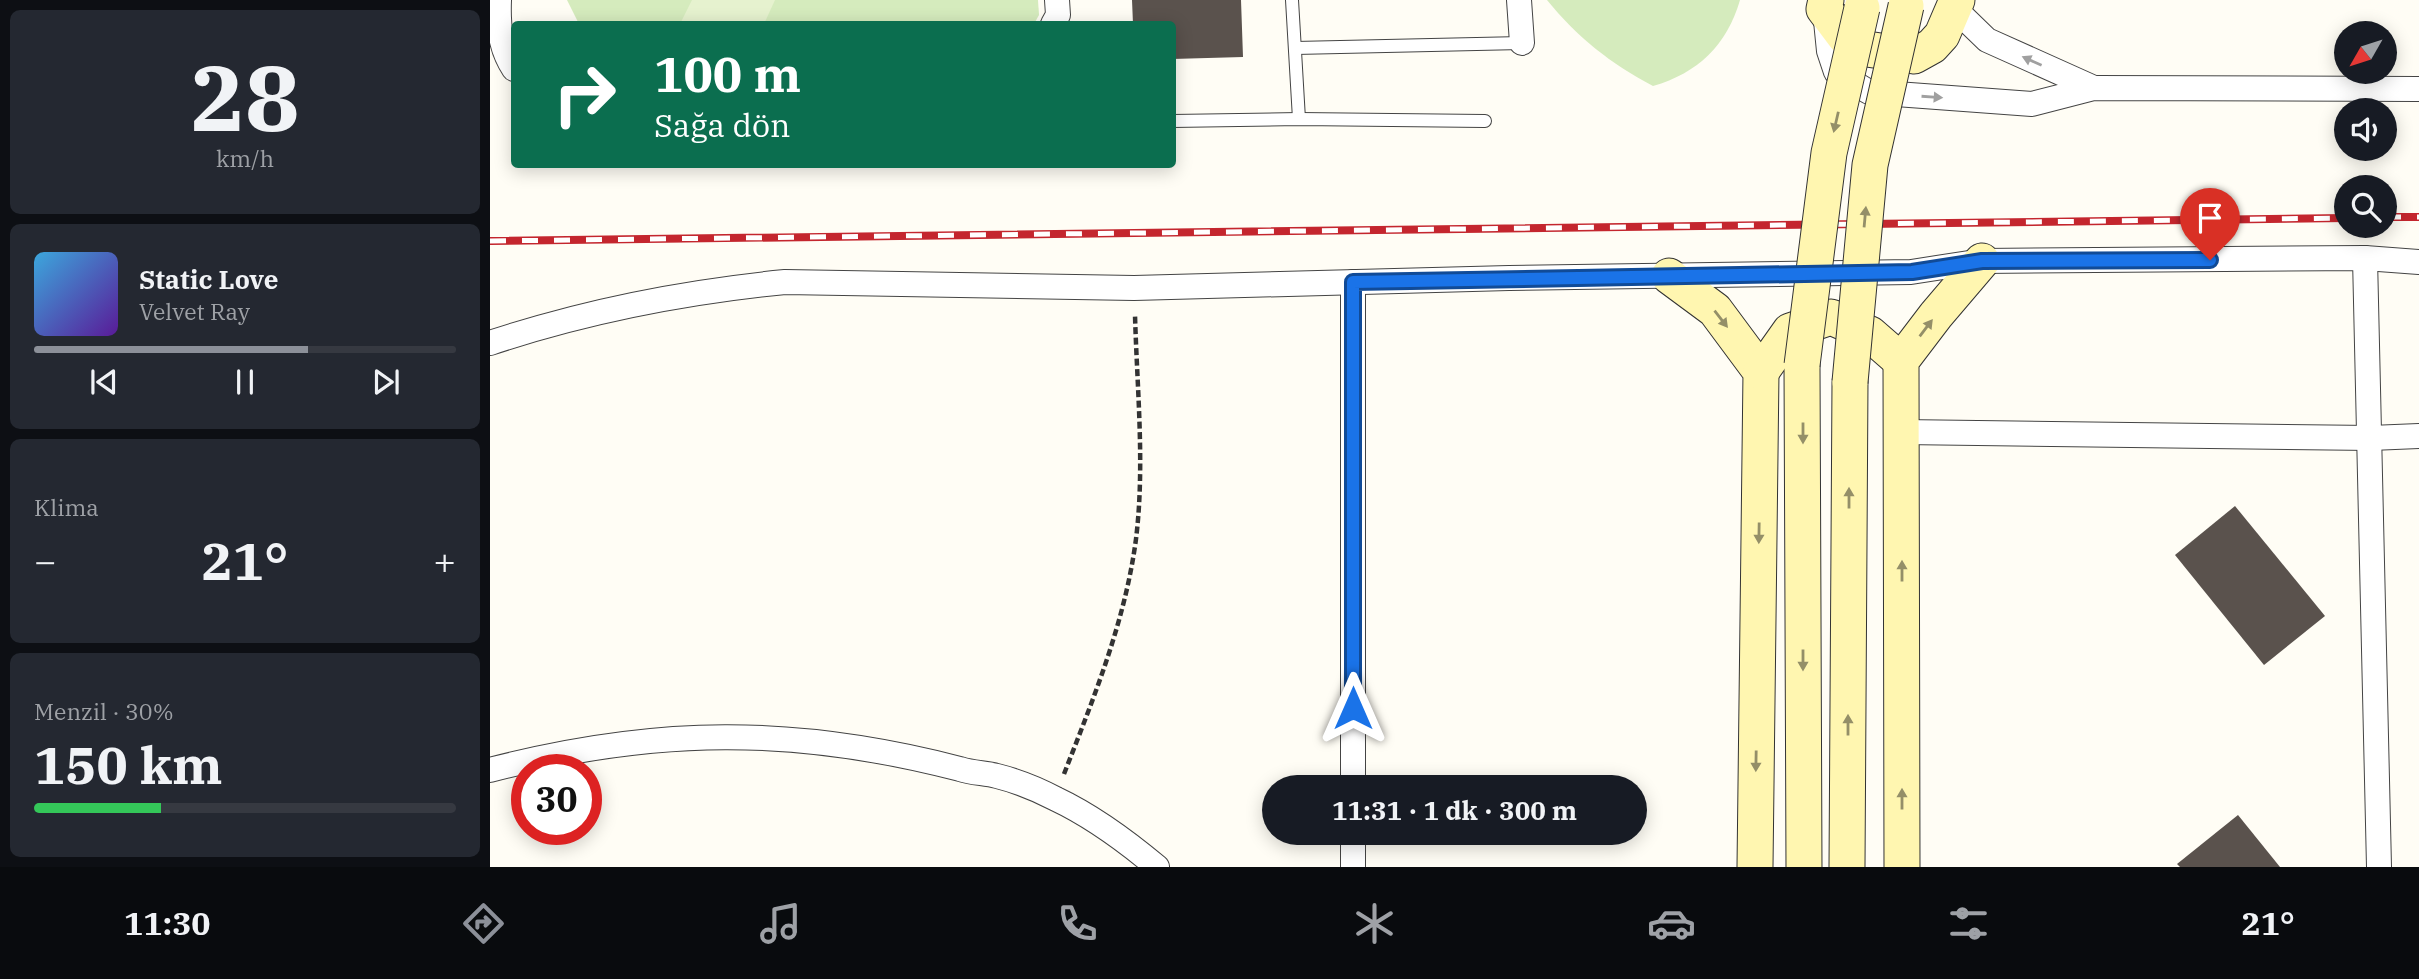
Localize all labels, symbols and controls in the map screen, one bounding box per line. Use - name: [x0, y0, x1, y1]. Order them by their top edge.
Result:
- north arrow: [2334, 21, 2398, 84]
- map controls: [2334, 21, 2397, 238]
- text: 28: [190, 38, 300, 156]
- text: 100 m: [654, 42, 801, 105]
- icon: right: [539, 49, 630, 140]
- one-way arrow: [2021, 55, 2042, 66]
- one-way arrow: [1921, 92, 1943, 103]
- button: sound: [2334, 98, 2397, 161]
- text: Sağa dön: [654, 104, 790, 146]
- one-way arrow: [1830, 111, 1841, 133]
- text: km/h: [216, 143, 274, 173]
- button: search: [2334, 175, 2397, 238]
- pin: [2180, 188, 2240, 260]
- icon: arrive: [2191, 199, 2229, 237]
- one-way arrow: [1860, 205, 1871, 227]
- text: Static Love: [139, 262, 278, 296]
- text: Velvet Ray: [139, 296, 250, 326]
- one-way arrow: [1714, 309, 1729, 327]
- one-way arrow: [1918, 319, 1933, 337]
- icon: previous: [85, 363, 123, 401]
- icon: pause: [226, 363, 264, 401]
- icon: next: [367, 363, 405, 401]
- one-way arrow: [1797, 422, 1809, 444]
- one-way arrow: [1843, 487, 1855, 509]
- text: Klima: [34, 492, 99, 522]
- one-way arrow: [1753, 522, 1765, 544]
- text: 21°: [202, 527, 288, 594]
- text: −: [34, 536, 57, 585]
- text: +: [433, 536, 456, 585]
- one-way arrow: [1896, 560, 1908, 582]
- one-way arrow: [1797, 650, 1809, 672]
- position arrow: [1316, 671, 1390, 745]
- text: Menzil · 30%: [34, 696, 174, 726]
- one-way arrow: [1842, 714, 1853, 736]
- text: 150 km: [34, 731, 223, 798]
- one-way arrow: [1751, 750, 1762, 772]
- speed limit sign: 30: [511, 754, 602, 845]
- one-way arrow: [1896, 788, 1908, 810]
- text: 11:31 · 1 dk · 300 m: [1332, 793, 1577, 827]
- icon: directions: [459, 899, 508, 948]
- icon: music: [756, 899, 805, 948]
- icon: phone: [1053, 899, 1102, 948]
- icon: climate: [1350, 899, 1399, 948]
- icon: car: [1647, 899, 1696, 948]
- icon: filters: [1944, 899, 1993, 948]
- text: 11:30: [124, 902, 211, 944]
- text: 21°: [2241, 902, 2295, 944]

